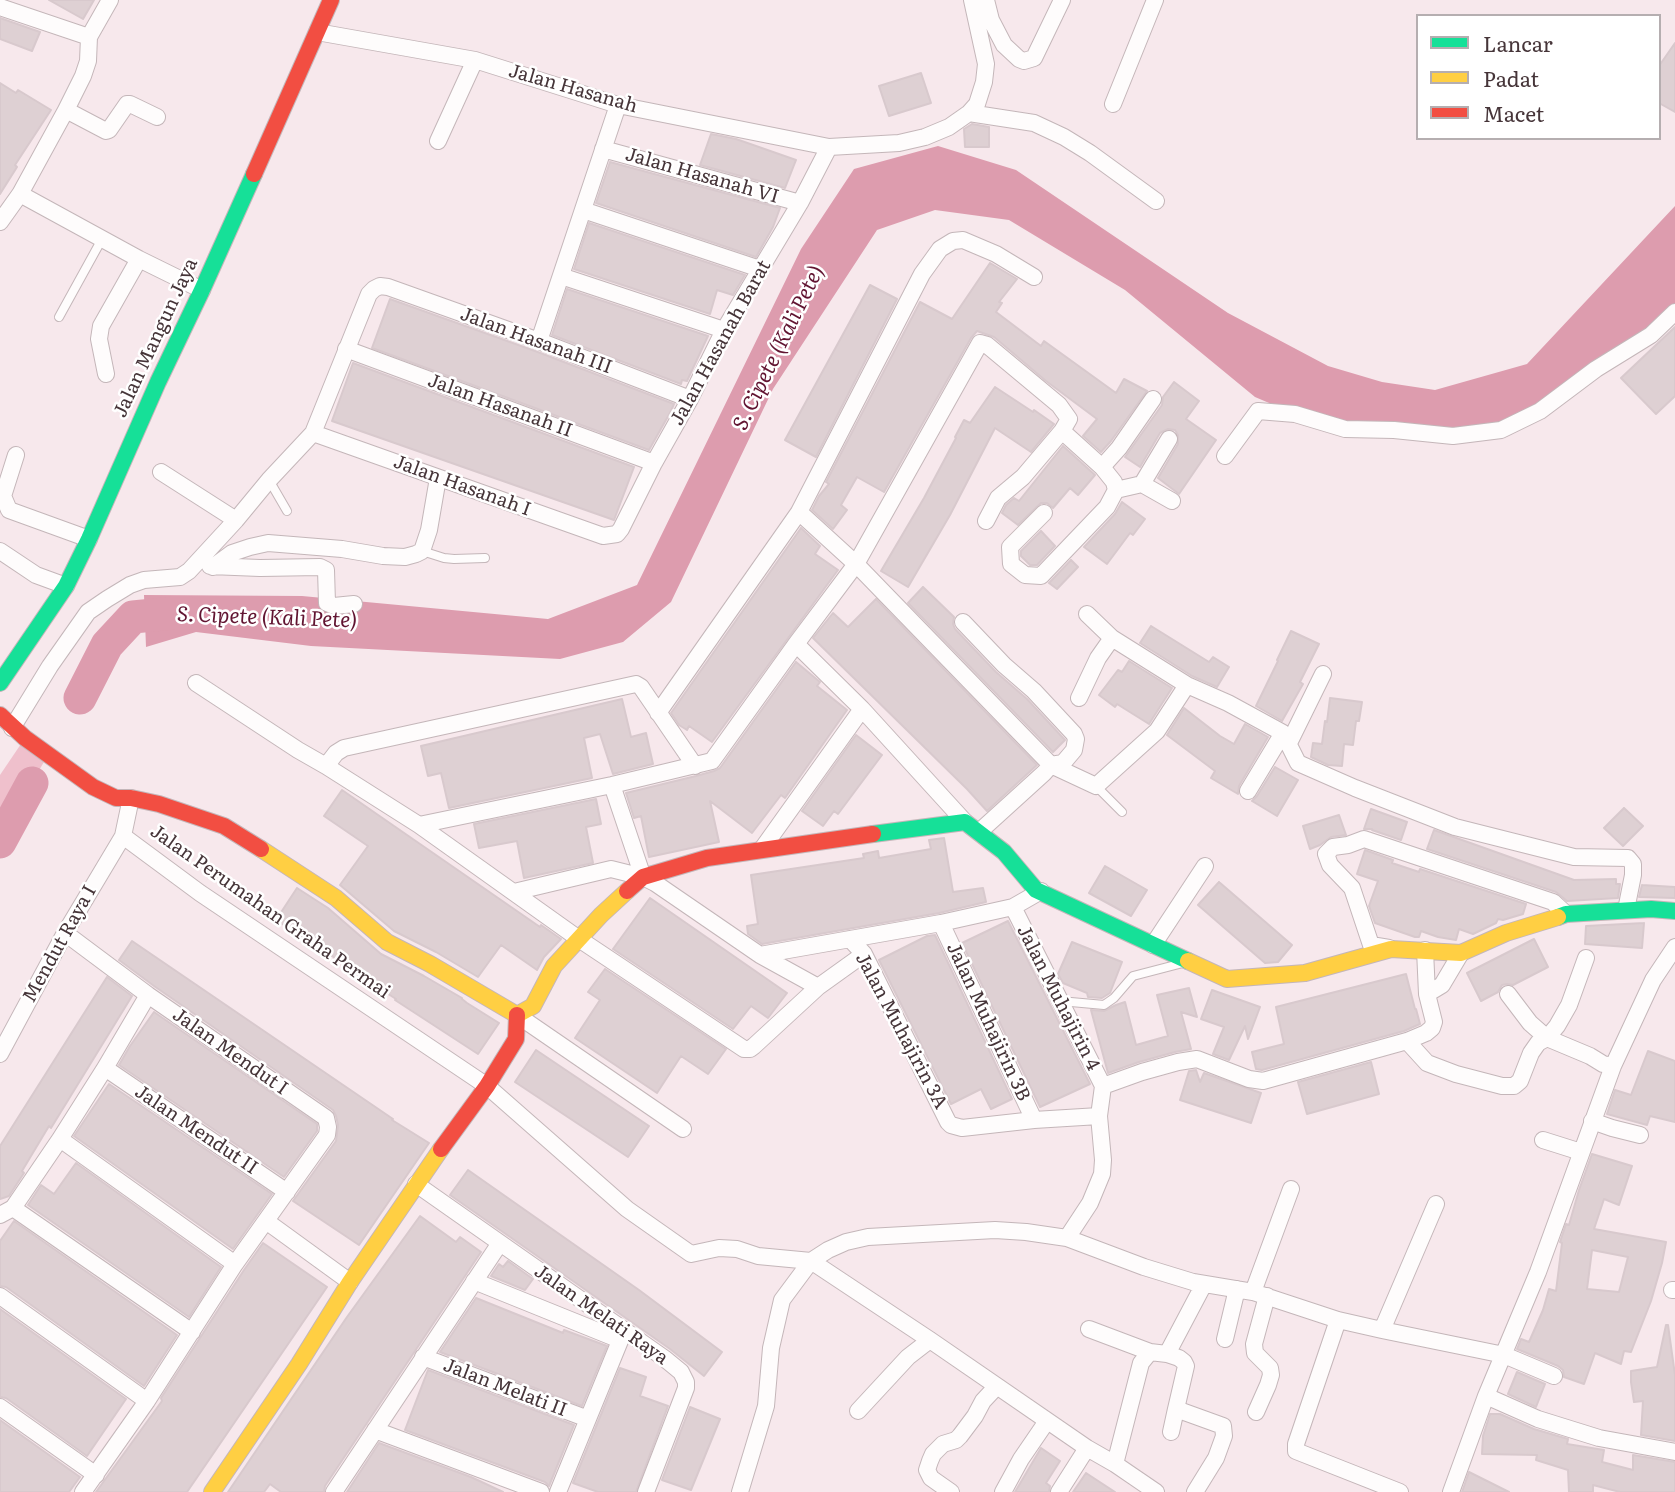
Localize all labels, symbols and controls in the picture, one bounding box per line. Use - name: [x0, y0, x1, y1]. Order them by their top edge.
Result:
- legend: [1416, 14, 1661, 140]
- text: Lancar: [1483, 27, 1553, 58]
- street label: Jalan Hasanah: [506, 60, 640, 118]
- text: Padat: [1483, 62, 1539, 93]
- text: Macet: [1483, 97, 1544, 128]
- street label: Jalan Hasanah VI: [623, 143, 781, 209]
- street label: Jalan Mangun Jaya: [109, 255, 203, 421]
- street label: Jalan Hasanah Barat: [666, 256, 776, 430]
- water label: S. Cipete (Kali Pete): [728, 261, 830, 435]
- street label: Jalan Hasanah III: [457, 303, 615, 379]
- street label: Jalan Hasanah II: [425, 369, 575, 443]
- street label: Jalan Hasanah I: [390, 451, 534, 521]
- water label: S. Cipete (Kali Pete): [177, 602, 357, 634]
- street label: Jalan Perumahan Graha Permai: [146, 820, 394, 1004]
- street label: Mendut Raya I: [18, 881, 102, 1007]
- street label: Jalan Muhajirin 4: [1012, 922, 1104, 1074]
- street label: Jalan Muhajirin 3B: [941, 939, 1035, 1105]
- street label: Jalan Muhajirin 3A: [850, 949, 952, 1113]
- street label: Jalan Mendut I: [168, 1004, 292, 1100]
- street label: Jalan Mendut II: [130, 1080, 262, 1180]
- street label: Jalan Melati Raya: [530, 1260, 672, 1370]
- street label: Jalan Melati II: [440, 1354, 570, 1422]

